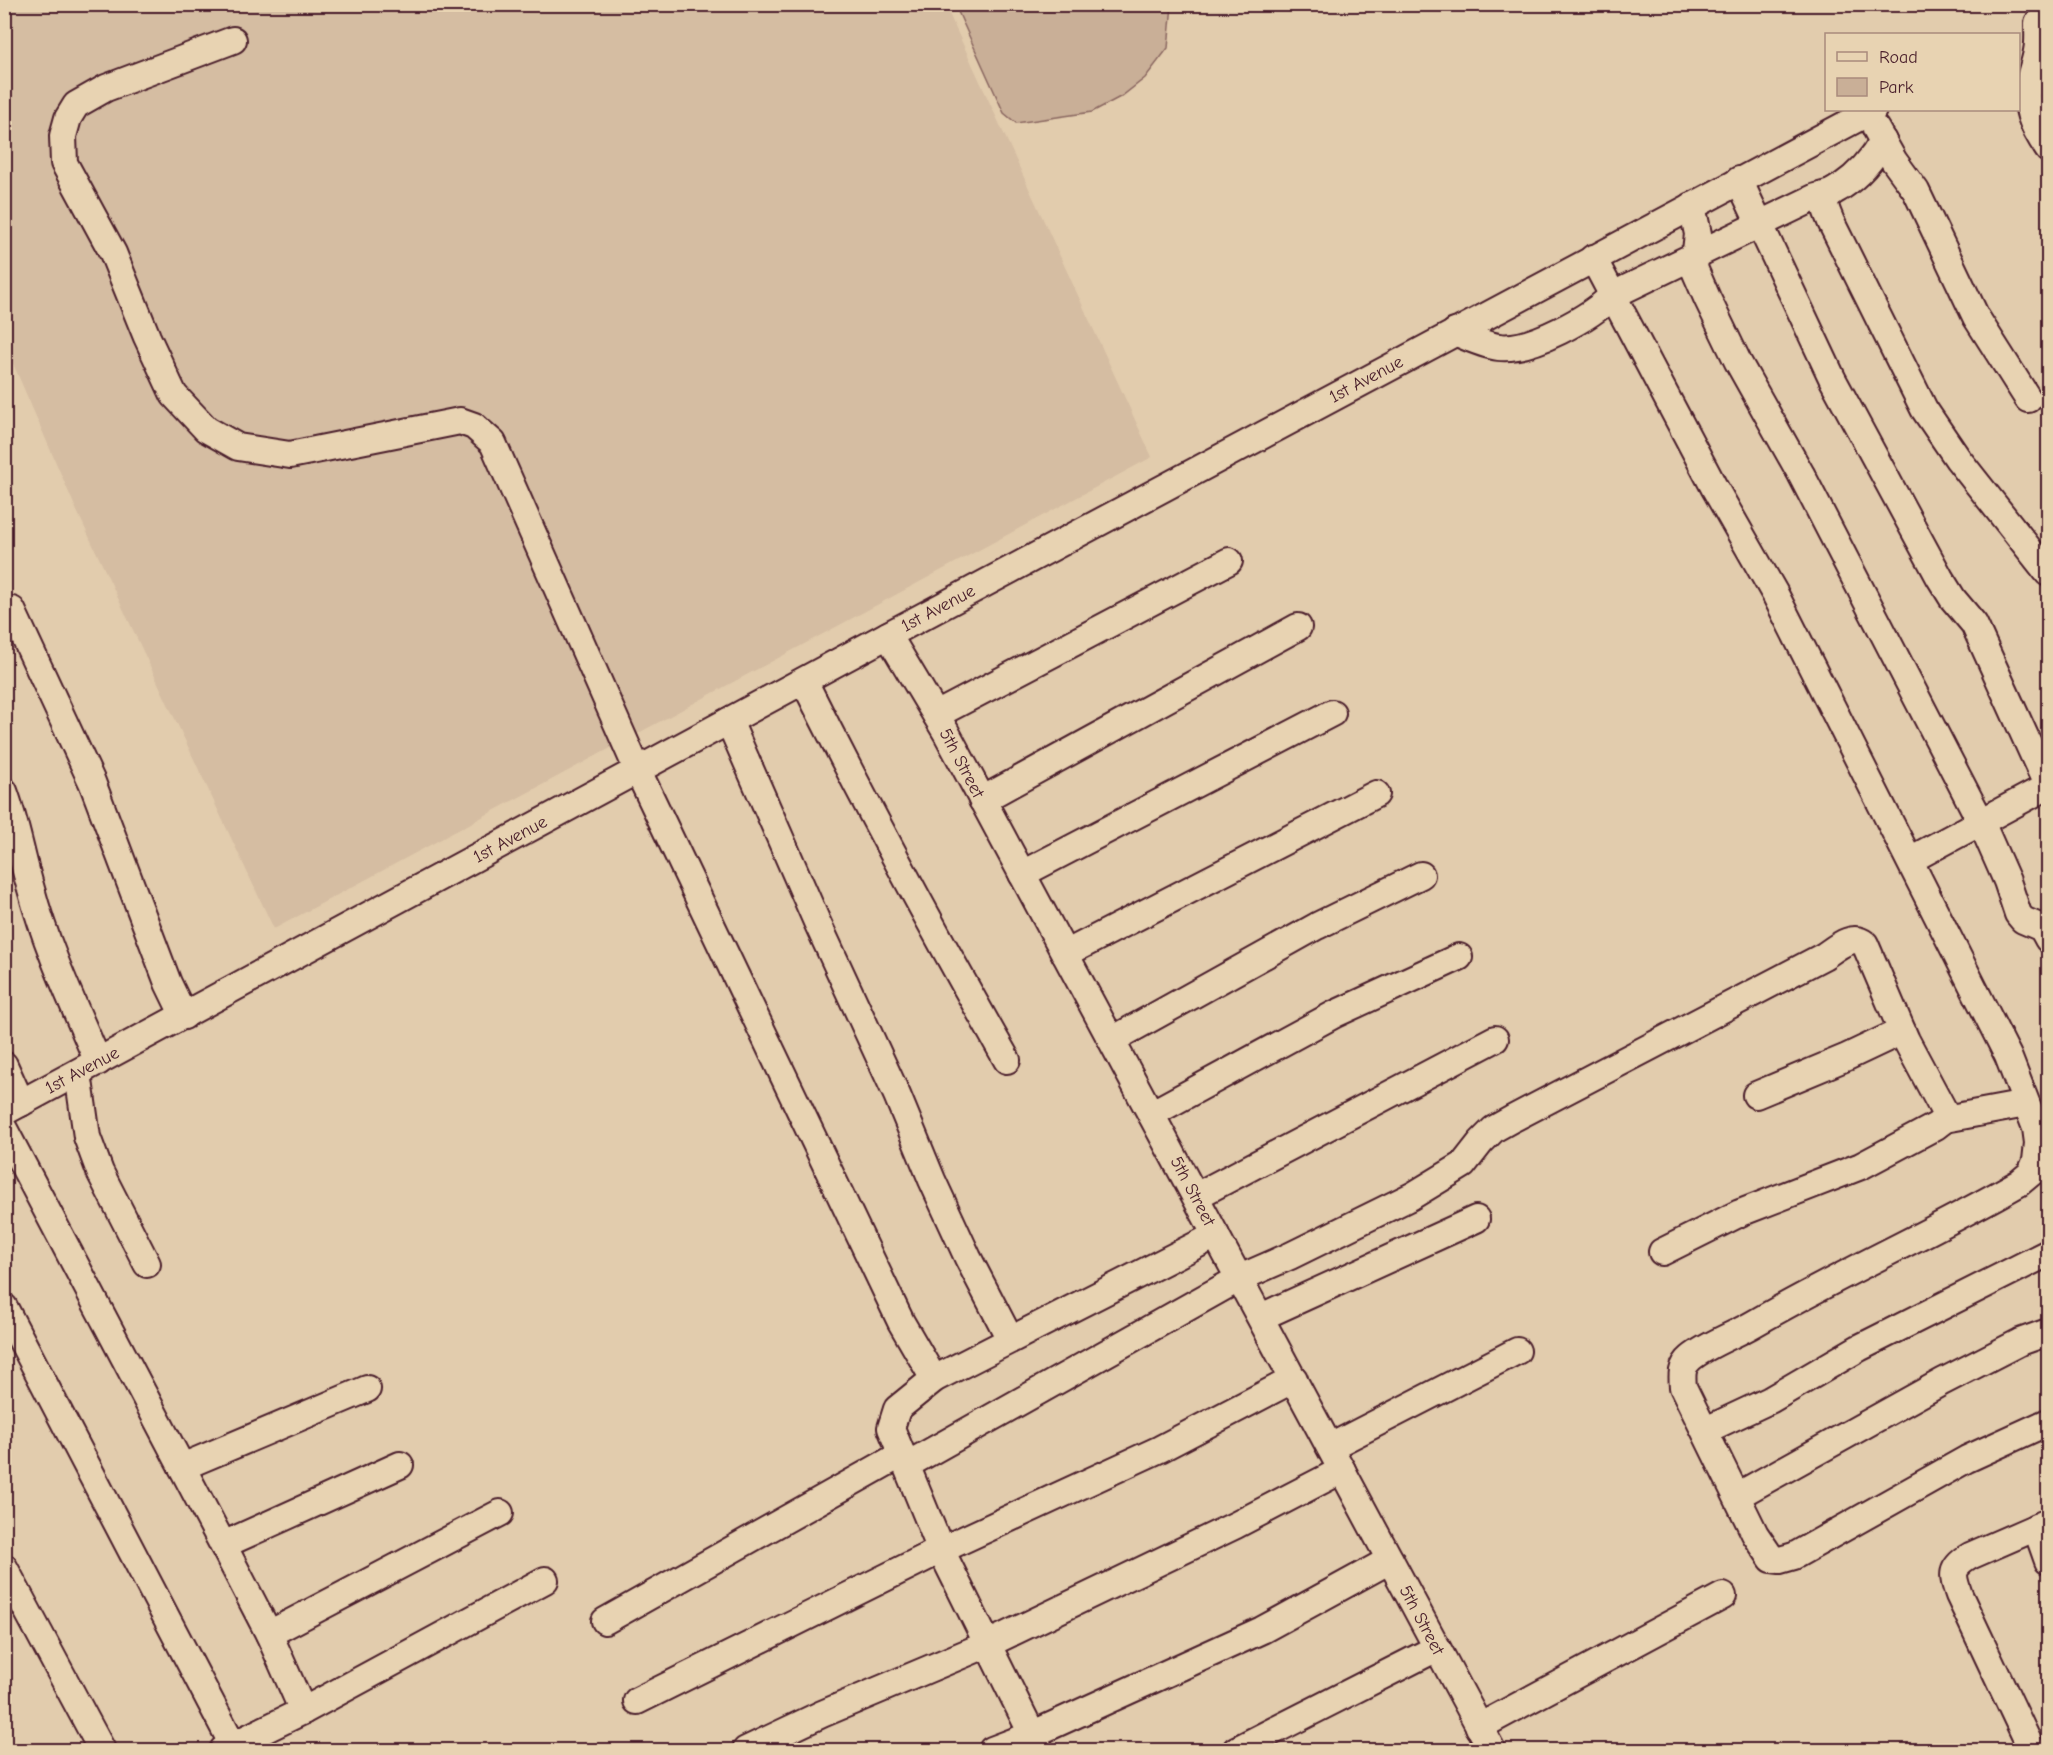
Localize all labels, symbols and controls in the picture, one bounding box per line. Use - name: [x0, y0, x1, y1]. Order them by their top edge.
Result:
- legend: [1825, 33, 2020, 111]
- text: Road: [1879, 47, 1918, 68]
- text: Park: [1879, 77, 1914, 98]
- street label: 1st Avenue: [1326, 351, 1407, 408]
- street label: 1st Avenue: [898, 580, 979, 637]
- street label: 5th Street: [935, 725, 989, 802]
- street label: 1st Avenue: [470, 811, 551, 868]
- street label: 1st Avenue: [42, 1042, 123, 1099]
- street label: 5th Street: [1166, 1153, 1220, 1230]
- street label: 5th Street: [1395, 1582, 1449, 1659]

